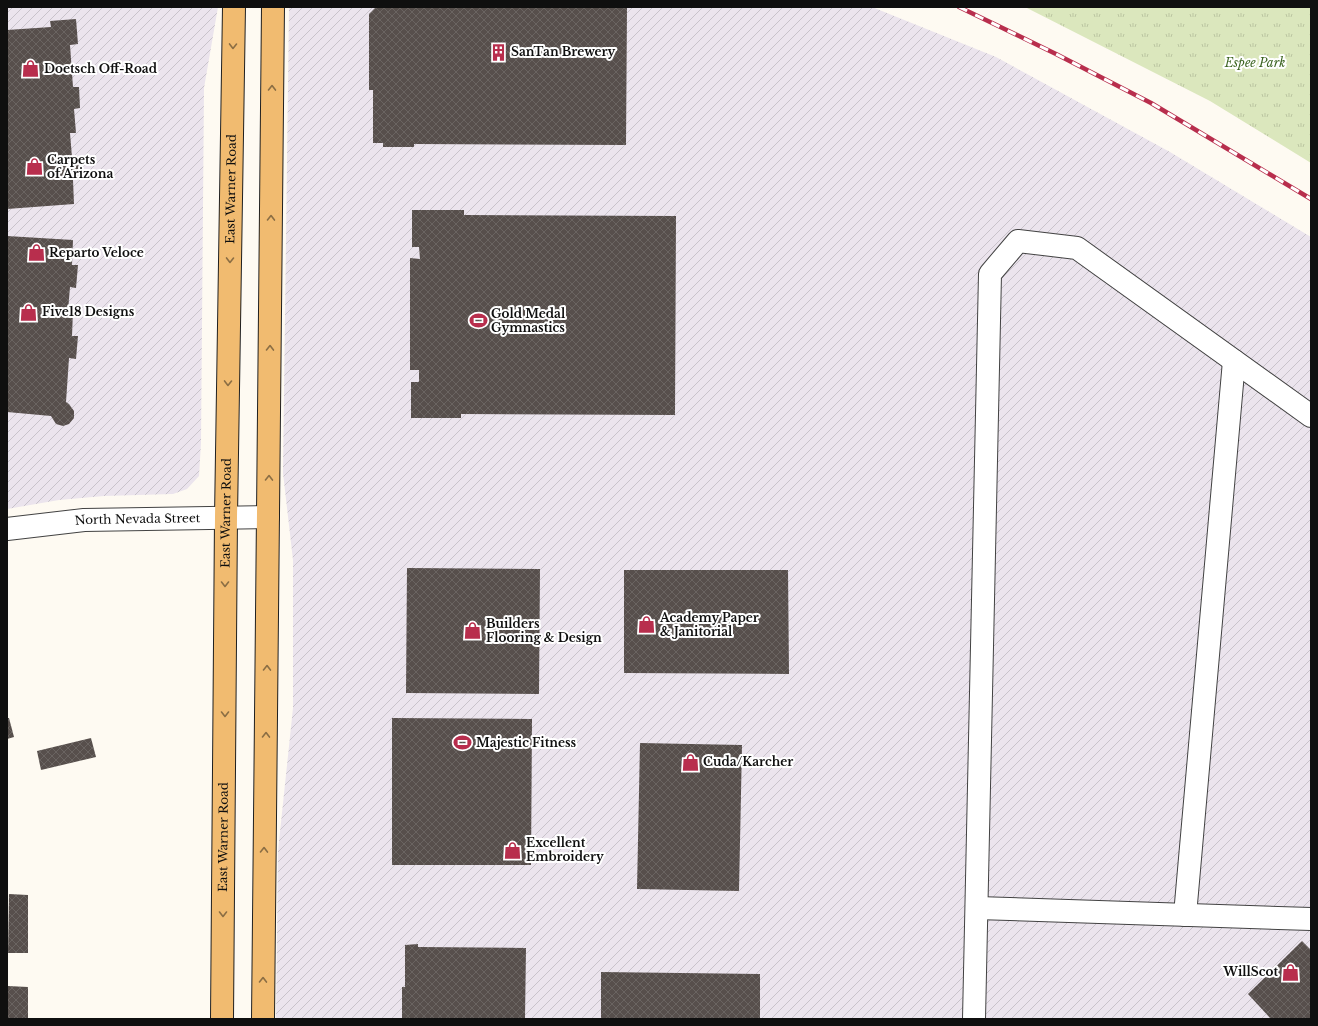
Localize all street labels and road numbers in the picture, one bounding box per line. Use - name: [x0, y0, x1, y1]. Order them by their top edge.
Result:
- street label: East Warner Road: [222, 134, 239, 244]
- street label: East Warner Road: [218, 458, 234, 568]
- street label: North Nevada Street: [74, 510, 201, 528]
- street label: East Warner Road: [215, 782, 231, 892]

